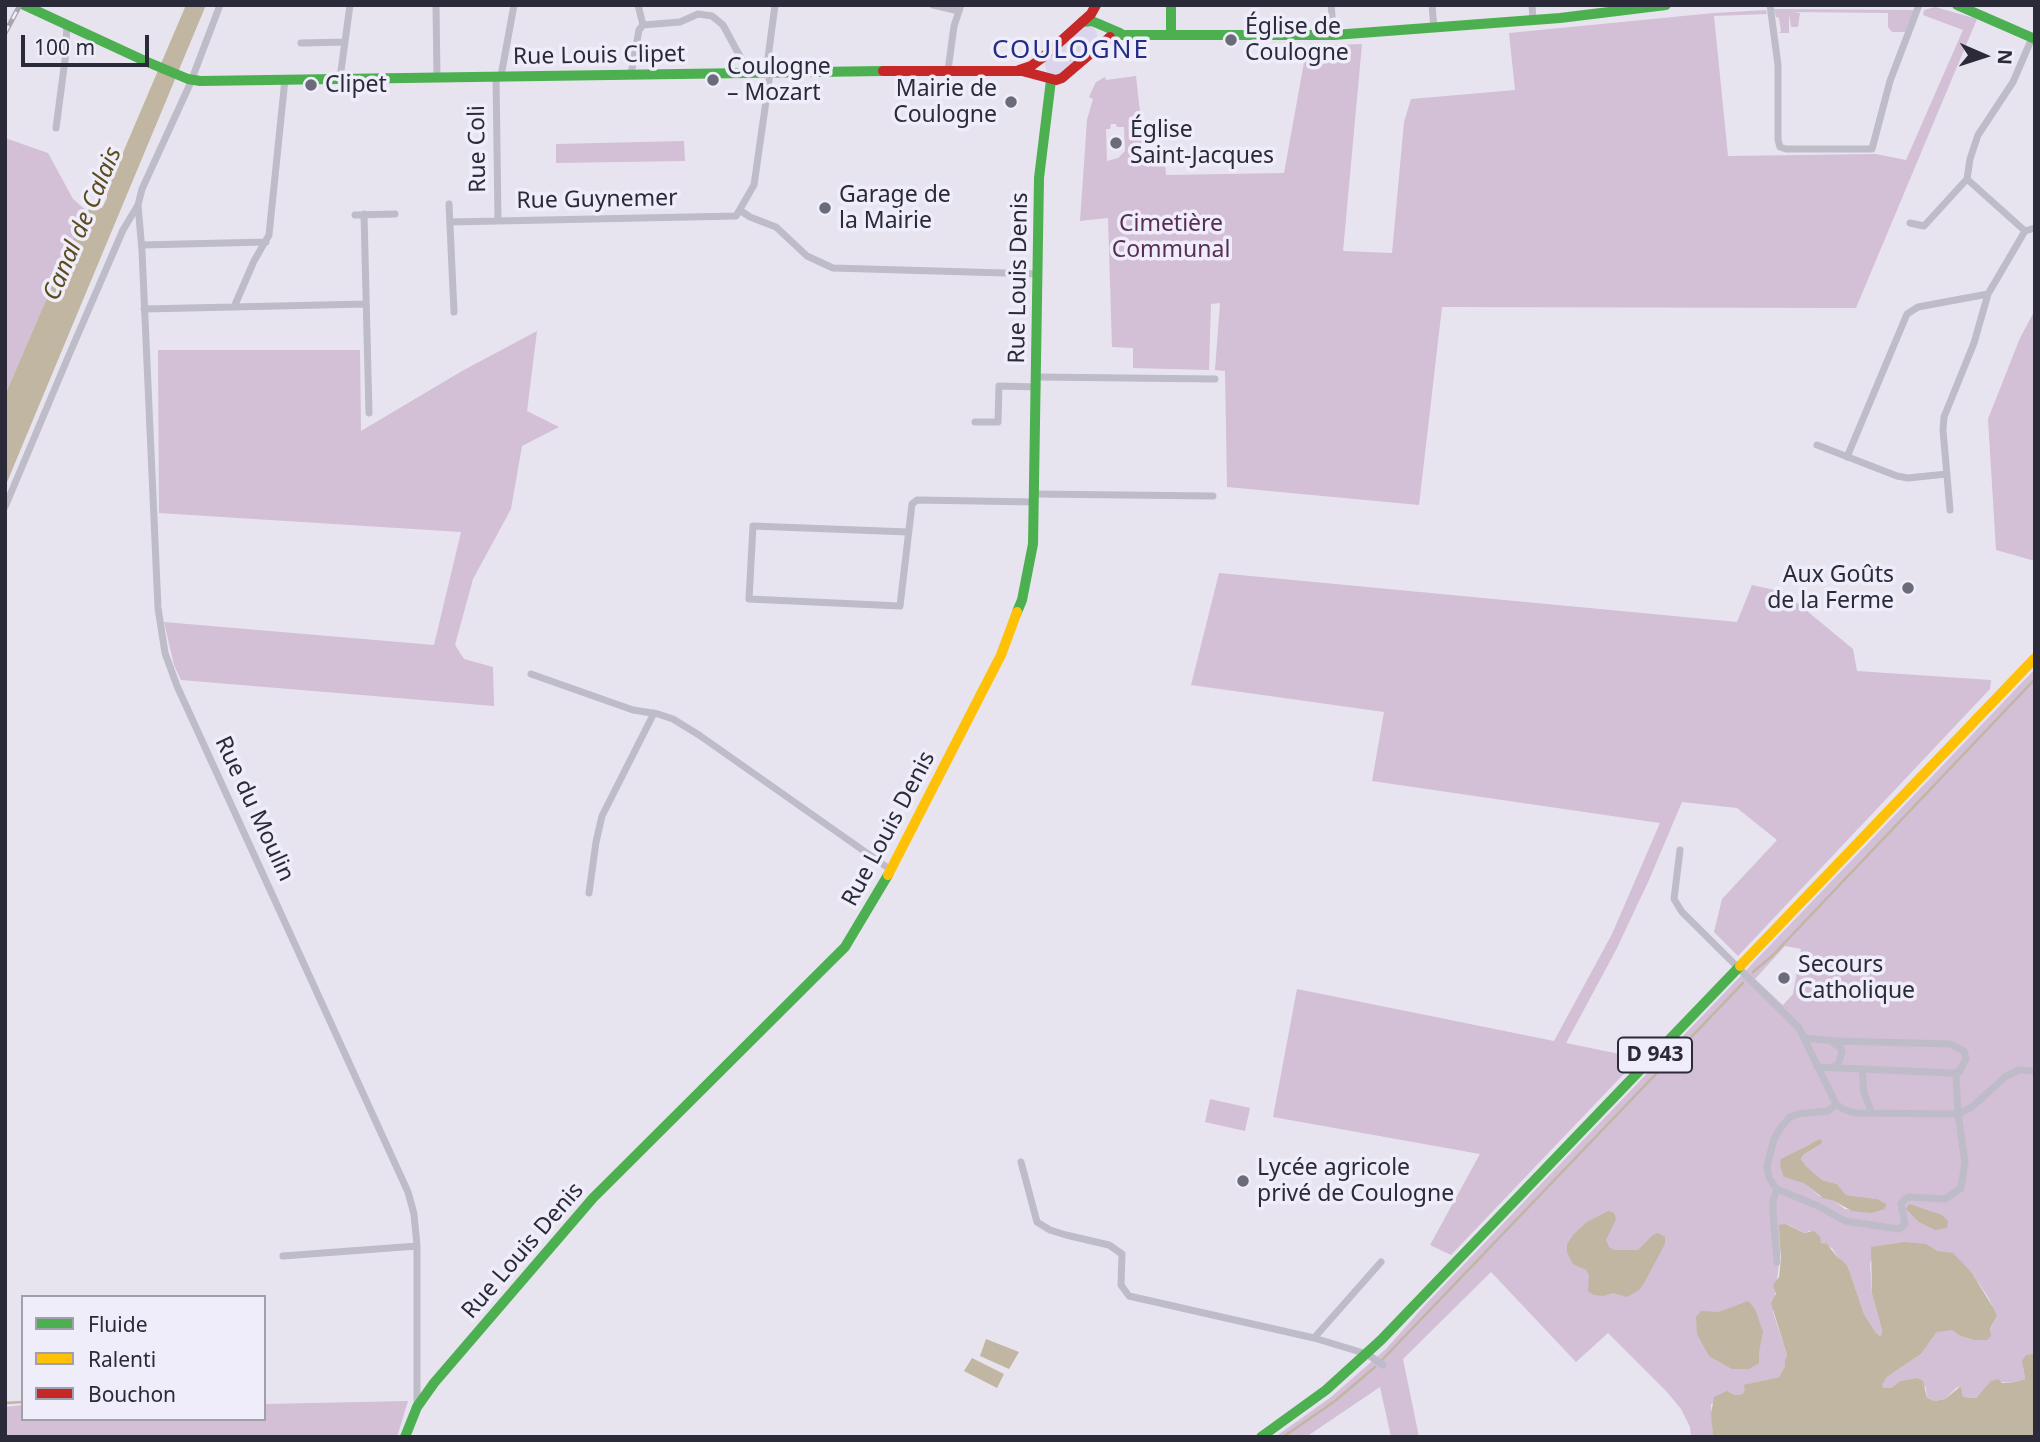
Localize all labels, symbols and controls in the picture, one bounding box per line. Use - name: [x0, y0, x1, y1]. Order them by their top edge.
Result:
- place label: Église de Coulogne: [1245, 13, 1349, 67]
- scale bar: [24, 21, 152, 65]
- north arrow: [1949, 21, 2019, 91]
- marker: Église de Coulogne: [1223, 32, 1239, 48]
- text: 100 m: [34, 33, 95, 61]
- district label: COULOGNE: [993, 35, 1149, 67]
- street label: Rue Louis Clipet: [513, 41, 685, 71]
- text: N: [1992, 49, 2018, 65]
- place label: Coulogne – Mozart: [727, 53, 831, 107]
- place label: Clipet: [325, 71, 387, 99]
- marker: Coulogne – Mozart: [705, 72, 721, 88]
- place label: Mairie de Coulogne: [893, 75, 997, 129]
- marker: Clipet: [303, 77, 319, 93]
- marker: Mairie de Coulogne: [1003, 94, 1019, 110]
- street label: Rue Coli: [463, 105, 493, 193]
- place label: Église Saint-Jacques: [1130, 116, 1274, 170]
- marker: Église Saint-Jacques: [1108, 135, 1124, 151]
- water label: Canal de Calais: [38, 143, 128, 305]
- place label: Garage de la Mairie: [839, 181, 951, 235]
- street label: Rue Guynemer: [516, 185, 678, 215]
- street label: Rue Louis Denis: [1004, 192, 1034, 364]
- marker: Garage de la Mairie: [817, 200, 833, 216]
- park label: Cimetière Communal: [1112, 210, 1230, 264]
- place label: Aux Goûts de la Ferme: [1767, 561, 1894, 615]
- marker: Aux Goûts de la Ferme: [1900, 580, 1916, 596]
- street label: Rue du Moulin: [208, 732, 300, 886]
- street label: Rue Louis Denis: [837, 747, 941, 911]
- place label: Secours Catholique: [1798, 951, 1915, 1005]
- marker: Secours Catholique: [1776, 970, 1792, 986]
- road number: D 943: [1618, 1038, 1692, 1072]
- place label: Lycée agricole privé de Coulogne: [1257, 1154, 1454, 1208]
- marker: Lycée agricole privé de Coulogne: [1235, 1173, 1251, 1189]
- street label: Rue Louis Denis: [456, 1177, 590, 1325]
- legend: [21, 1295, 266, 1421]
- text: Fluide: [88, 1310, 147, 1338]
- text: Ralenti: [88, 1345, 156, 1373]
- text: Bouchon: [88, 1380, 176, 1408]

